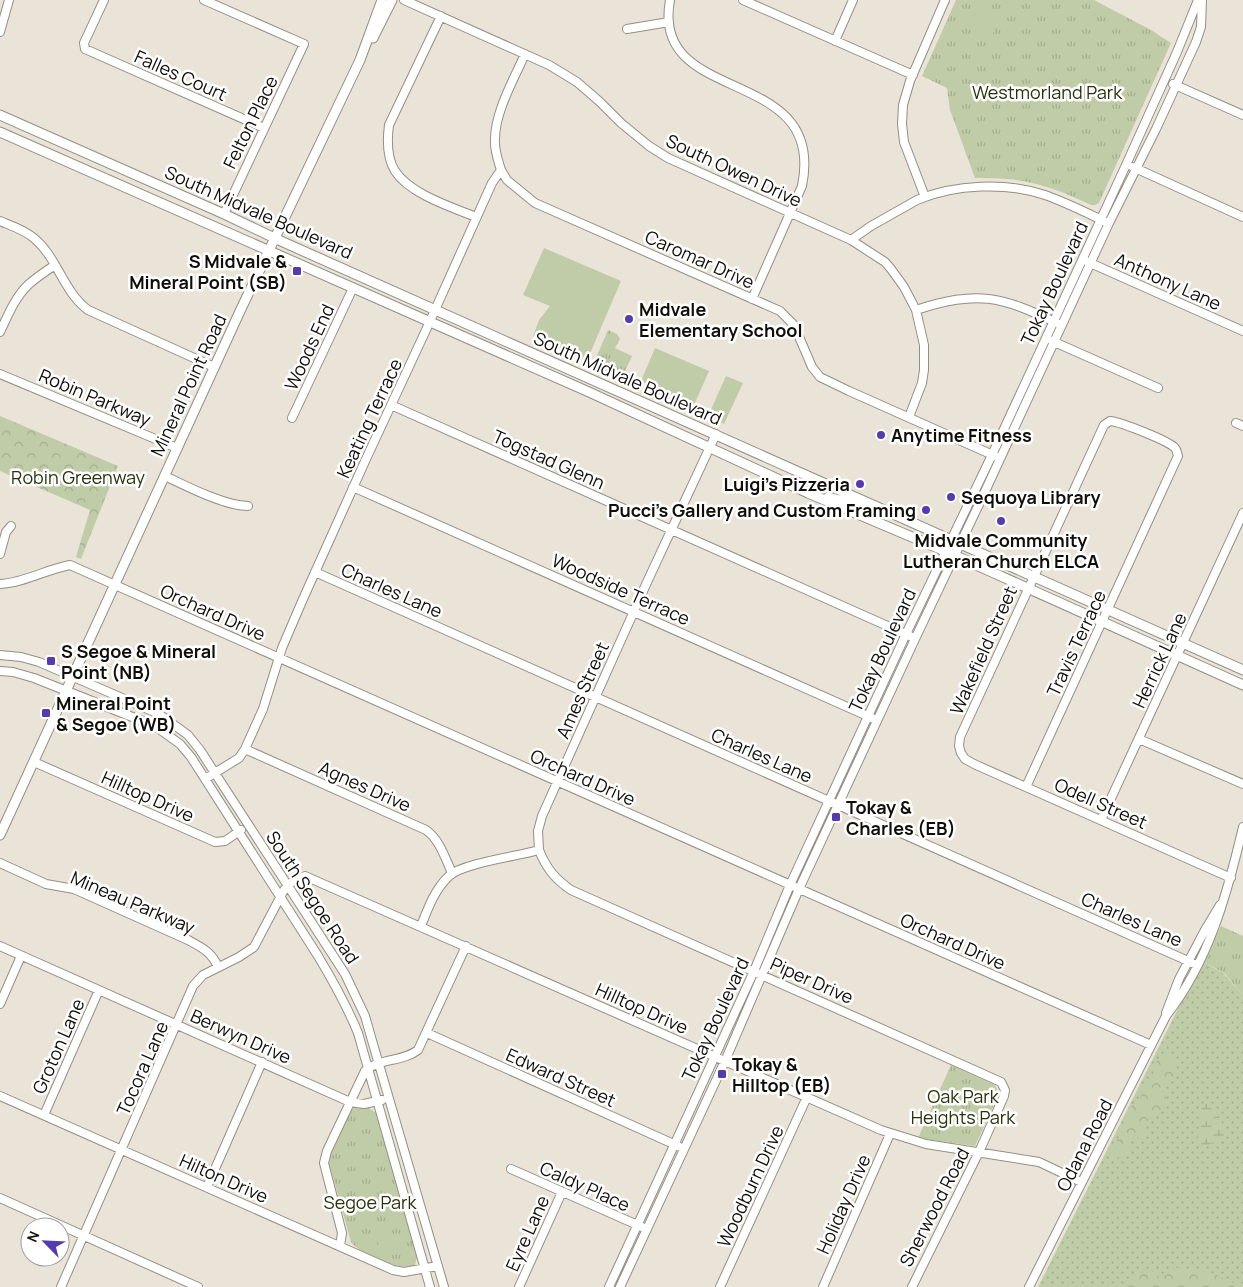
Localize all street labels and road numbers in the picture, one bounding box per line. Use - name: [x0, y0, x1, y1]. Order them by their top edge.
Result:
- street label: Falles Court: [131, 44, 231, 106]
- street label: Felton Place: [217, 72, 283, 172]
- street label: South Owen Drive: [662, 128, 806, 212]
- street label: South Midvale Boulevard: [161, 160, 357, 264]
- street label: Tokay Boulevard: [1015, 217, 1093, 349]
- street label: Caromar Drive: [642, 224, 758, 294]
- street label: Anthony Lane: [1111, 247, 1225, 315]
- street label: Woods End: [279, 300, 339, 394]
- street label: Mineral Point Road: [145, 310, 231, 460]
- street label: South Midvale Boulevard: [530, 326, 726, 430]
- street label: Keating Terrace: [331, 354, 407, 482]
- street label: Robin Parkway: [35, 363, 155, 432]
- street label: Togstad Glenn: [489, 424, 609, 494]
- street label: Woodside Terrace: [548, 548, 694, 630]
- street label: Charles Lane: [338, 557, 446, 623]
- street label: Orchard Drive: [157, 578, 269, 646]
- street label: Wakefield Street: [944, 582, 1022, 718]
- street label: Tokay Boulevard: [843, 584, 921, 716]
- street label: Travis Terrace: [1041, 586, 1111, 700]
- street label: Herrick Lane: [1126, 608, 1192, 712]
- street label: Ames Street: [550, 638, 614, 742]
- street label: Charles Lane: [708, 722, 816, 788]
- street label: Orchard Drive: [527, 743, 639, 811]
- street label: Agnes Drive: [315, 755, 415, 817]
- street label: Hilltop Drive: [98, 765, 198, 827]
- street label: Odell Street: [1051, 772, 1151, 834]
- street label: South Segoe Road: [261, 826, 365, 968]
- street label: Mineau Parkway: [67, 865, 199, 939]
- street label: Charles Lane: [1078, 886, 1186, 952]
- street label: Orchard Drive: [897, 907, 1009, 975]
- street label: Piper Drive: [767, 951, 857, 1009]
- street label: Tokay Boulevard: [676, 953, 754, 1085]
- street label: Hilltop Drive: [592, 977, 692, 1039]
- street label: Groton Lane: [26, 995, 90, 1097]
- street label: Berwyn Drive: [187, 1003, 295, 1069]
- street label: Tocora Lane: [111, 1017, 173, 1119]
- street label: Edward Street: [502, 1042, 620, 1112]
- street label: Odana Road: [1050, 1095, 1118, 1195]
- street label: Woodburn Drive: [711, 1121, 789, 1251]
- street label: Sherwood Road: [894, 1143, 974, 1271]
- street label: Hilton Drive: [176, 1148, 272, 1208]
- street label: Holiday Drive: [810, 1150, 876, 1258]
- street label: Caldy Place: [536, 1155, 634, 1217]
- street label: Eyre Lane: [500, 1191, 554, 1275]

